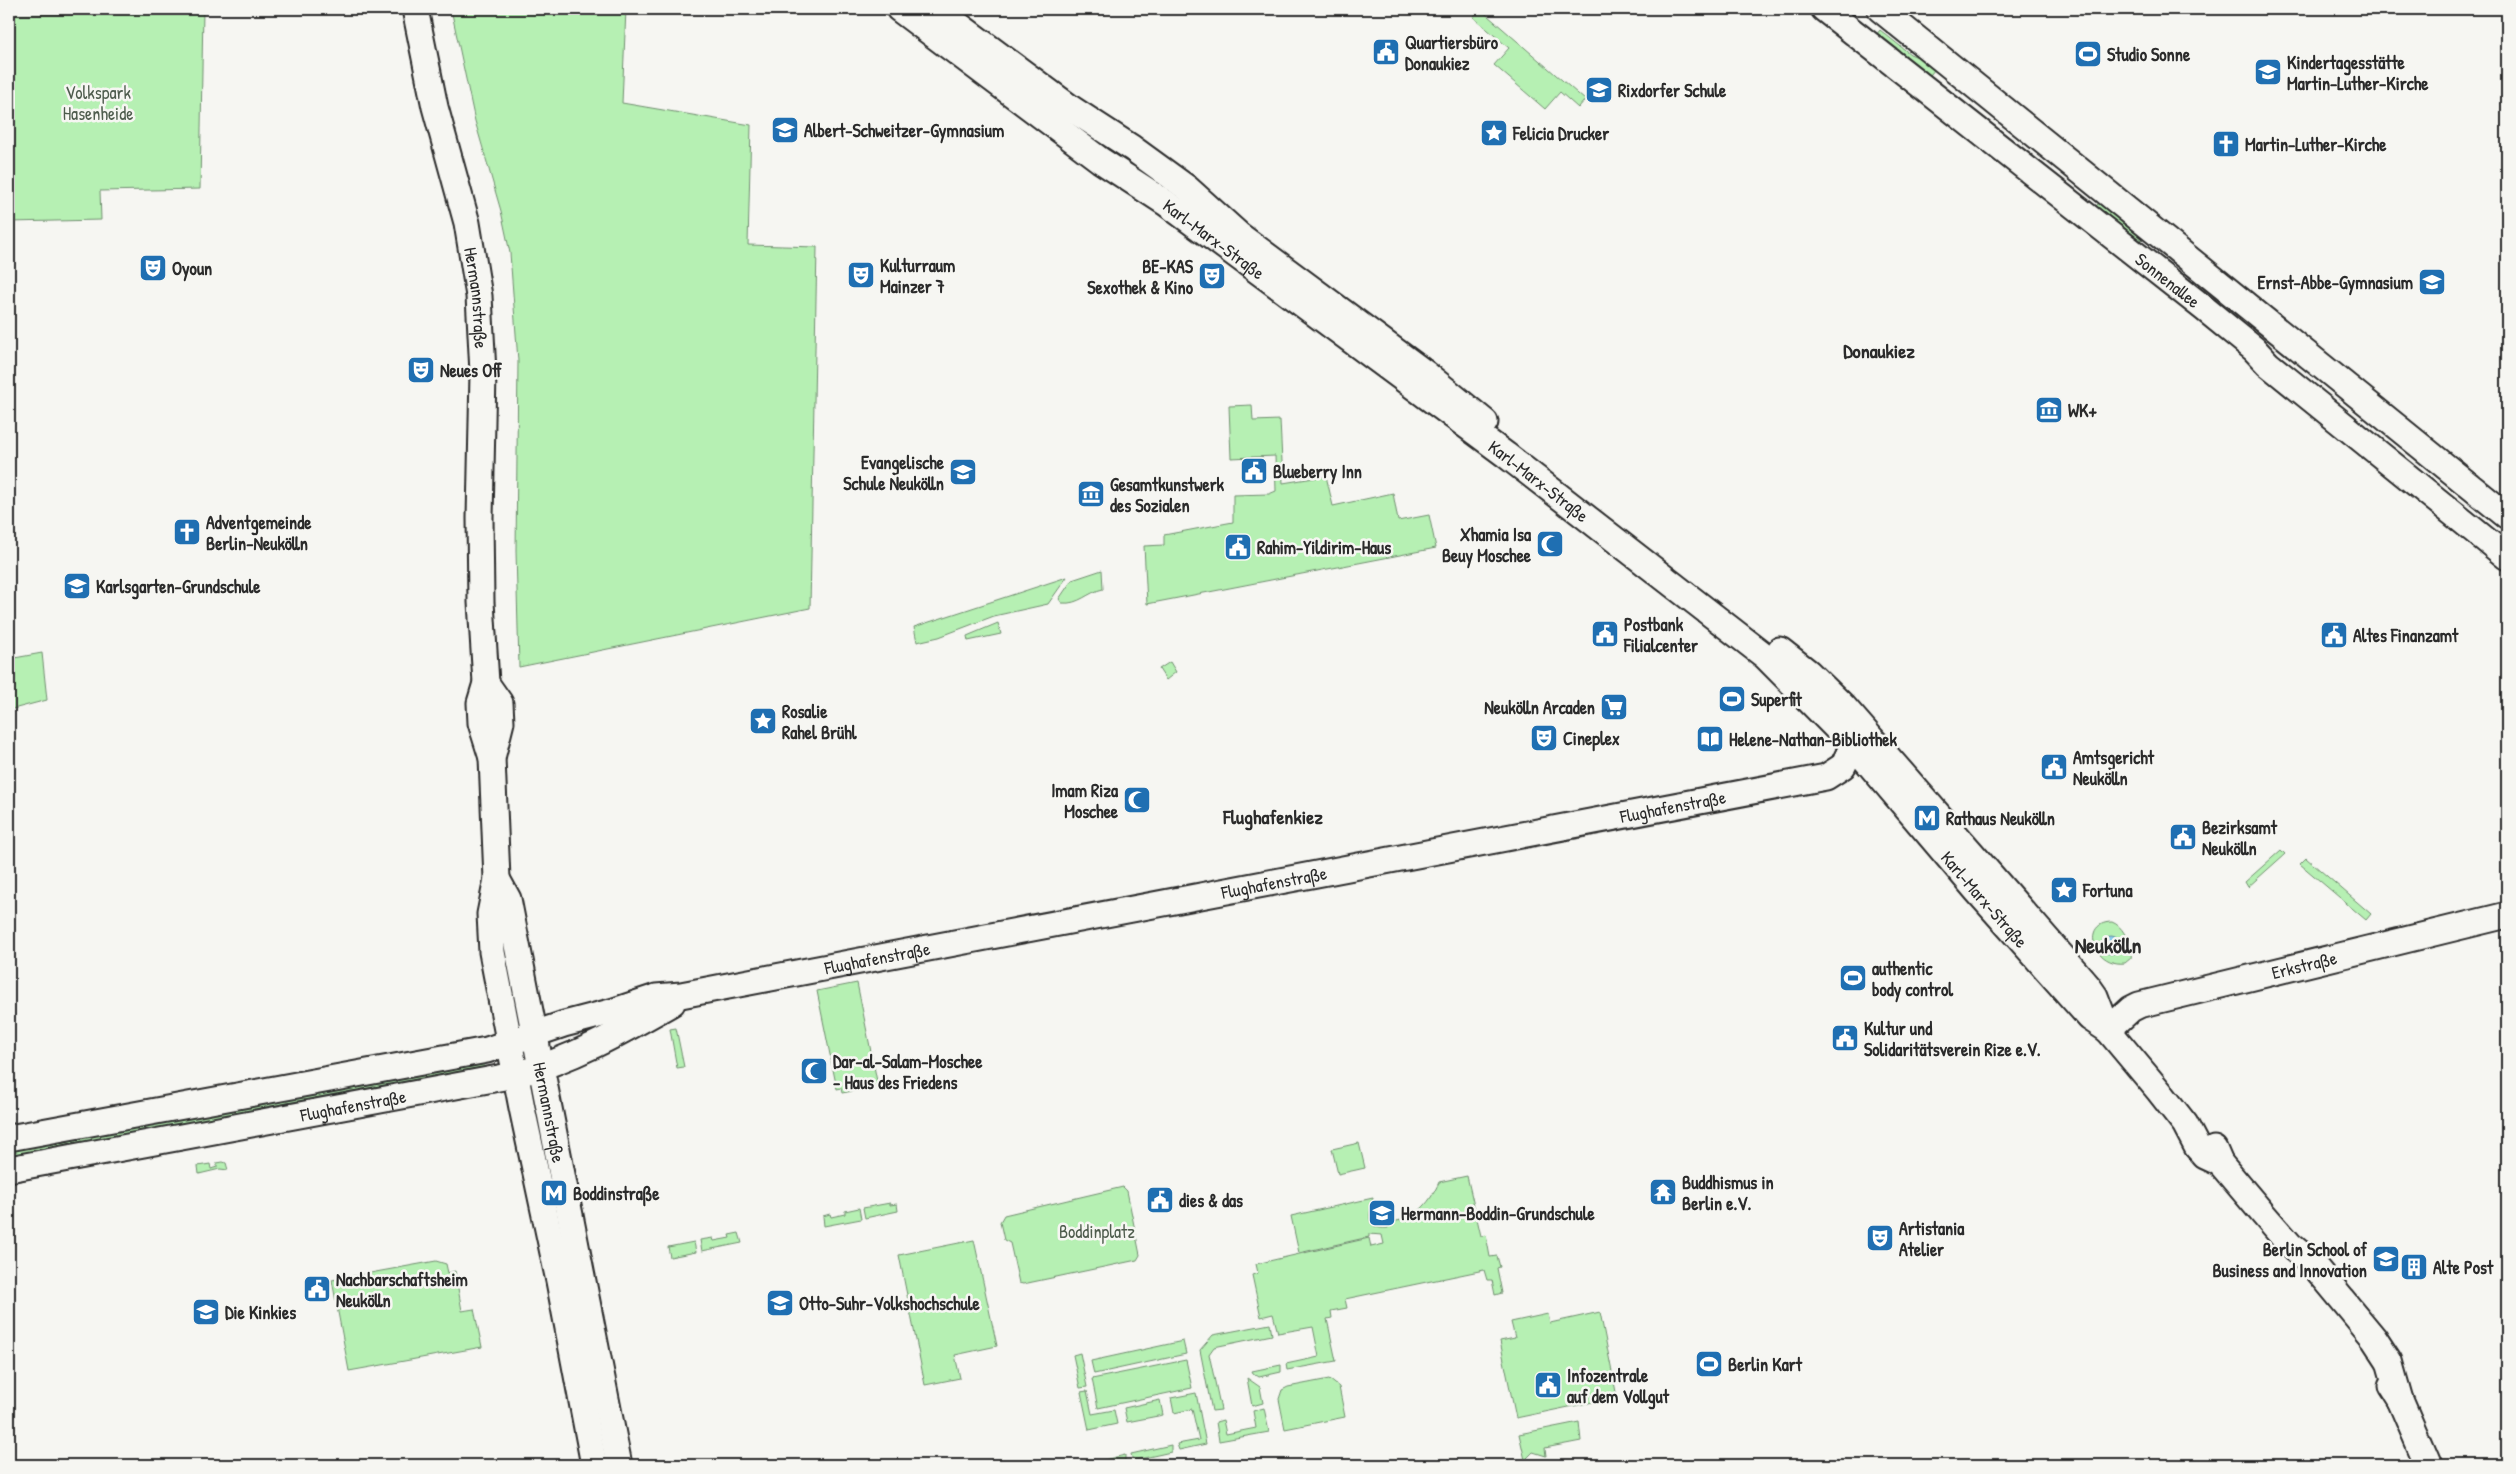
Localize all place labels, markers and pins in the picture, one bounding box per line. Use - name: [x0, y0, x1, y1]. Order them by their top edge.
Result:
- place label: Quartiersbüro Donaukiez: [1405, 30, 1499, 76]
- public building icon: Quartiersbüro Donaukiez: [1371, 37, 1401, 67]
- sports icon: Studio Sonne: [2073, 39, 2103, 69]
- place label: Studio Sonne: [2107, 42, 2191, 67]
- place label: Kindertagesstätte Martin-Luther-Kirche: [2287, 50, 2429, 96]
- school or university icon: Kindertagesstätte Martin-Luther-Kirche: [2253, 57, 2283, 87]
- school or university icon: Rixdorfer Schule: [1584, 75, 1614, 105]
- place label: Rixdorfer Schule: [1618, 78, 1727, 103]
- school or university icon: Albert-Schweitzer-Gymnasium: [770, 115, 800, 145]
- place label: Albert-Schweitzer-Gymnasium: [804, 118, 1004, 144]
- place icon: Felicia Drucker: [1479, 118, 1509, 148]
- place label: Felicia Drucker: [1512, 121, 1609, 146]
- church icon: Martin-Luther-Kirche: [2211, 129, 2241, 159]
- place label: Martin-Luther-Kirche: [2245, 132, 2387, 157]
- theatre icon: Oyoun: [138, 253, 168, 283]
- place label: Kulturraum Mainzer 7: [880, 253, 955, 299]
- place label: BE-KAS Sexothek & Kino: [1087, 254, 1194, 300]
- place label: Oyoun: [172, 256, 212, 282]
- theatre icon: Kulturraum Mainzer 7: [846, 260, 876, 290]
- theatre icon: BE-KAS Sexothek & Kino: [1197, 261, 1227, 291]
- school or university icon: Ernst-Abbe-Gymnasium: [2417, 267, 2447, 297]
- place label: Ernst-Abbe-Gymnasium: [2257, 270, 2413, 296]
- theatre icon: Neues Off: [406, 355, 436, 385]
- place label: Neues Off: [440, 358, 502, 383]
- museum icon: WK+: [2034, 395, 2064, 425]
- place label: WK+: [2068, 398, 2098, 423]
- place label: Evangelische Schule Neukölln: [843, 450, 945, 496]
- public building icon: Blueberry Inn: [1239, 456, 1269, 486]
- school or university icon: Evangelische Schule Neukölln: [948, 457, 978, 487]
- place label: Blueberry Inn: [1273, 459, 1362, 485]
- place label: Gesamtkunstwerk des Sozialen: [1110, 472, 1225, 518]
- museum icon: Gesamtkunstwerk des Sozialen: [1076, 479, 1106, 509]
- place label: Adventgemeinde Berlin-Neukölln: [206, 510, 312, 556]
- church icon: Adventgemeinde Berlin-Neukölln: [172, 517, 202, 547]
- place label: Xhamia Isa Beuy Moschee: [1442, 522, 1532, 569]
- mosque icon: Xhamia Isa Beuy Moschee: [1535, 529, 1565, 559]
- public building icon: Rahim-Yildirim-Haus: [1223, 532, 1253, 562]
- place label: Rahim-Yildirim-Haus: [1257, 535, 1391, 560]
- school or university icon: Karlsgarten-Grundschule: [62, 571, 92, 601]
- place label: Karlsgarten-Grundschule: [96, 574, 261, 600]
- place label: Postbank Filialcenter: [1623, 612, 1698, 658]
- public building icon: Postbank Filialcenter: [1590, 619, 1620, 649]
- public building icon: Altes Finanzamt: [2319, 620, 2349, 650]
- place label: Altes Finanzamt: [2353, 623, 2459, 648]
- sports icon: Superfit: [1717, 684, 1747, 714]
- place label: Superfit: [1751, 687, 1802, 713]
- supermarket icon: Neukölln Arcaden: [1599, 692, 1629, 722]
- place label: Neukölln Arcaden: [1484, 695, 1595, 720]
- place label: Rosalie Rahel Brühl: [782, 699, 858, 745]
- place icon: Rosalie Rahel Brühl: [748, 706, 778, 736]
- theatre icon: Cineplex: [1529, 723, 1559, 753]
- library icon: Helene-Nathan-Bibliothek: [1695, 724, 1725, 754]
- place label: Cineplex: [1563, 726, 1620, 752]
- place label: Helene-Nathan-Bibliothek: [1729, 727, 1898, 752]
- place label: Amtsgericht Neukölln: [2073, 745, 2155, 791]
- public building icon: Amtsgericht Neukölln: [2039, 752, 2069, 782]
- place label: Imam Riza Moschee: [1051, 778, 1119, 824]
- mosque icon: Imam Riza Moschee: [1122, 785, 1152, 815]
- metro station icon: Rathaus Neukölln: [1912, 803, 1942, 833]
- place label: Rathaus Neukölln: [1946, 806, 2055, 831]
- place label: Bezirksamt Neukölln: [2202, 815, 2278, 861]
- public building icon: Bezirksamt Neukölln: [2168, 822, 2198, 852]
- place icon: Fortuna: [2049, 875, 2079, 905]
- place label: Fortuna: [2082, 878, 2133, 903]
- place label: authentic body control: [1872, 956, 1954, 1003]
- sports icon: authentic body control: [1838, 963, 1868, 993]
- place label: Kultur und Solidaritätsverein Rize e.V.: [1864, 1016, 2041, 1062]
- public building icon: Kultur und Solidaritätsverein Rize e.V.: [1830, 1023, 1860, 1053]
- place label: Dar-al-Salam-Moschee - Haus des Friedens: [833, 1049, 983, 1095]
- mosque icon: Dar-al-Salam-Moschee - Haus des Friedens: [799, 1056, 829, 1086]
- place label: Buddhismus in Berlin e.V.: [1682, 1170, 1774, 1216]
- temple icon: Buddhismus in Berlin e.V.: [1648, 1177, 1678, 1207]
- metro station icon: Boddinstraße: [539, 1178, 569, 1208]
- place label: Boddinstraße: [573, 1181, 660, 1207]
- public building icon: dies & das: [1145, 1185, 1175, 1215]
- place label: dies & das: [1179, 1188, 1243, 1213]
- school or university icon: Hermann-Boddin-Grundschule: [1367, 1198, 1397, 1228]
- place label: Hermann-Boddin-Grundschule: [1401, 1201, 1596, 1226]
- place label: Artistania Atelier: [1899, 1216, 1965, 1262]
- theatre icon: Artistania Atelier: [1865, 1223, 1895, 1253]
- place label: Berlin School of Business and Innovation: [2212, 1237, 2368, 1283]
- school or university icon: Berlin School of Business and Innovation: [2371, 1244, 2401, 1274]
- building icon: Alte Post: [2399, 1252, 2429, 1282]
- place label: Alte Post: [2433, 1255, 2494, 1280]
- place label: Nachbarschaftsheim Neukölln: [336, 1267, 468, 1313]
- public building icon: Nachbarschaftsheim Neukölln: [302, 1274, 332, 1304]
- school or university icon: Otto-Suhr-Volkshochschule: [765, 1288, 795, 1318]
- place label: Otto-Suhr-Volkshochschule: [799, 1291, 981, 1316]
- school or university icon: Die Kinkies: [191, 1297, 221, 1327]
- place label: Die Kinkies: [225, 1300, 296, 1325]
- sports icon: Berlin Kart: [1694, 1349, 1724, 1379]
- place label: Berlin Kart: [1728, 1352, 1803, 1377]
- place label: Infozentrale auf dem Vollgut: [1567, 1363, 1670, 1410]
- public building icon: Infozentrale auf dem Vollgut: [1533, 1370, 1563, 1400]

